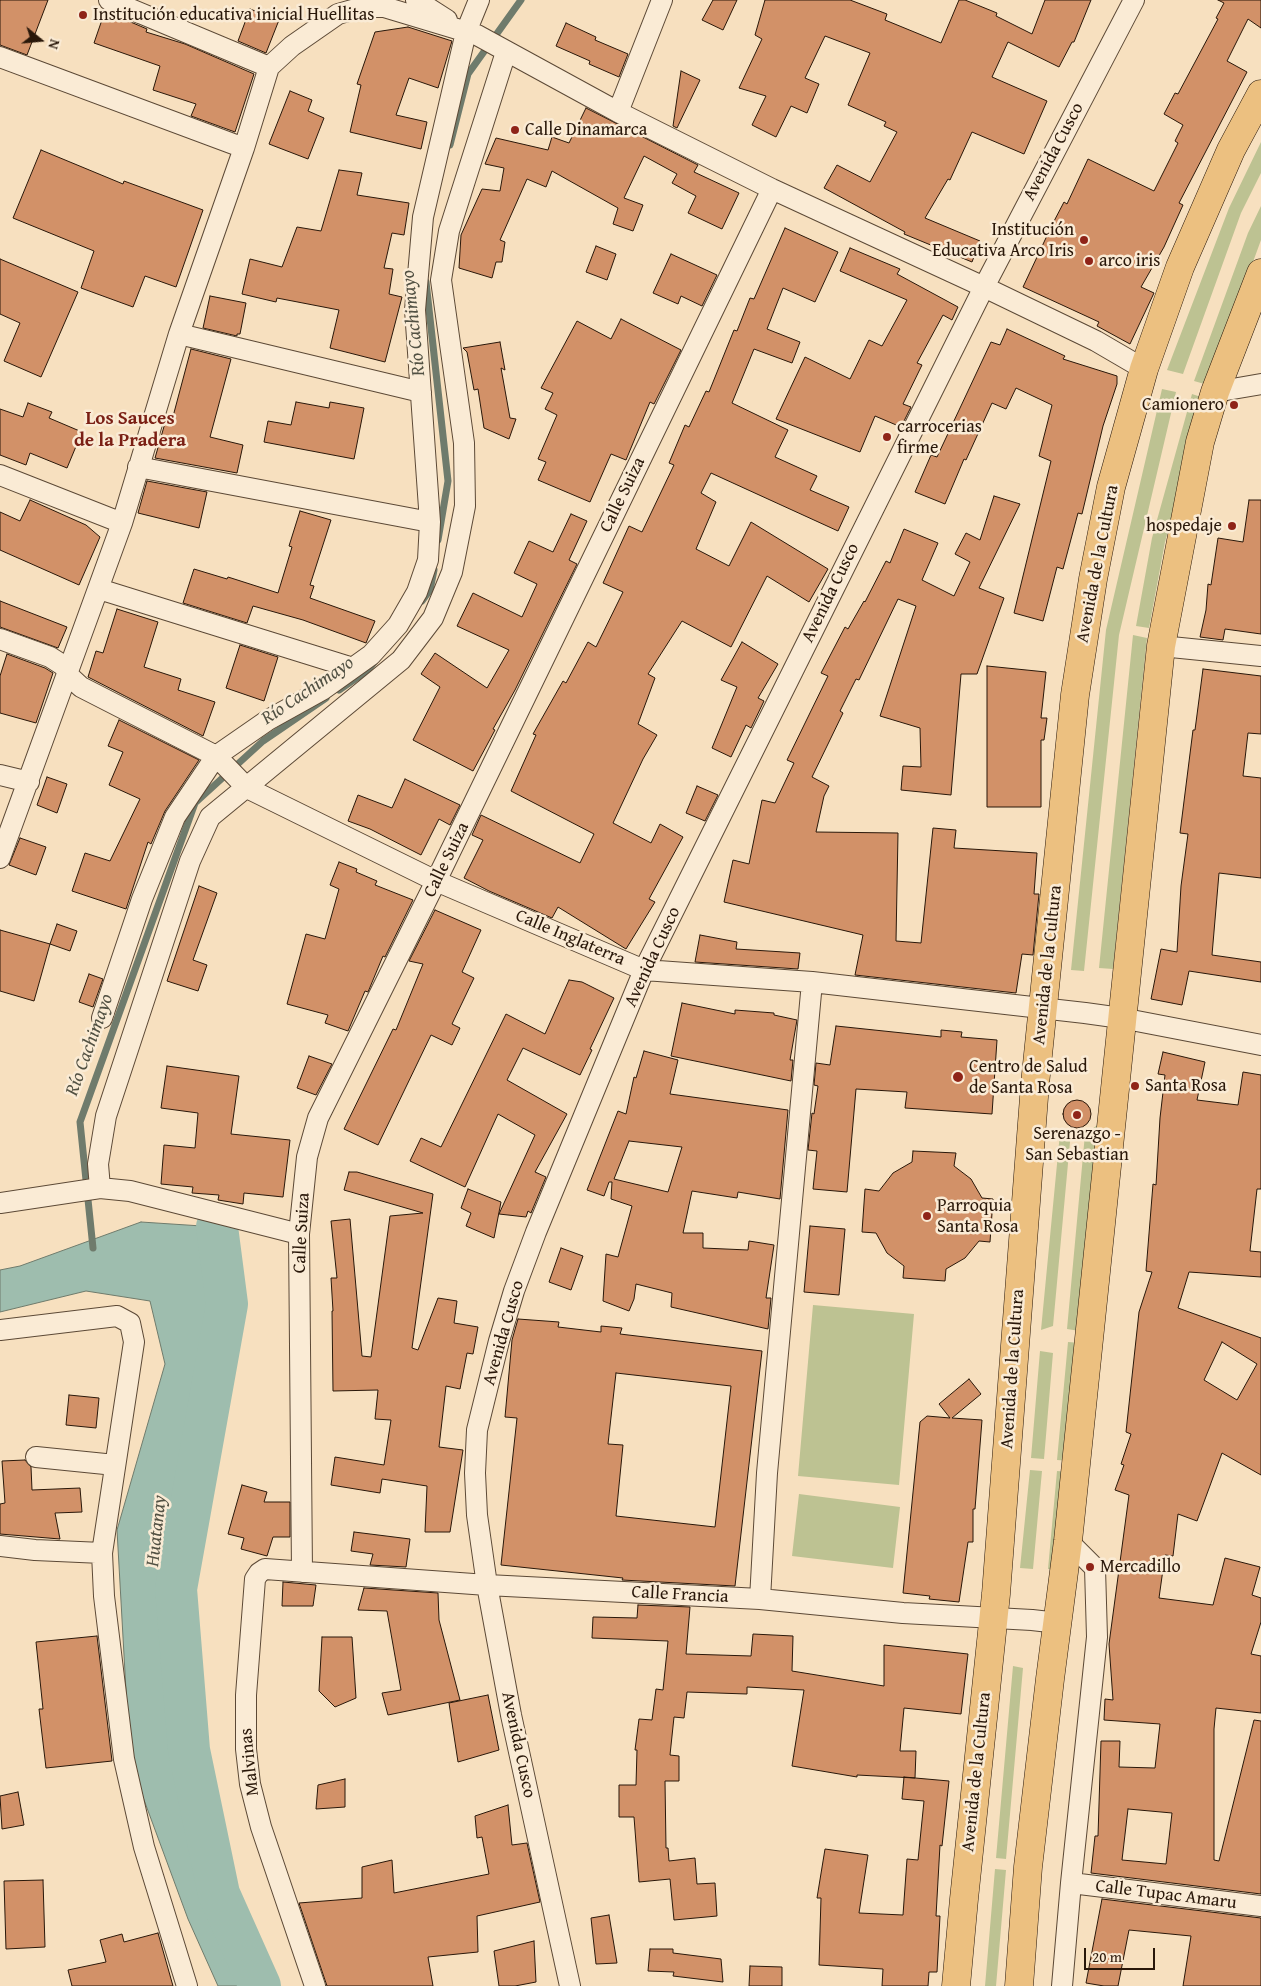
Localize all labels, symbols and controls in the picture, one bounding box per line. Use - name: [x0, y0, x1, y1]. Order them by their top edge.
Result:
- place label: Institución educativa inicial Huellitas: [93, 4, 374, 26]
- marker: Institución educativa inicial Huellitas: [77, 9, 89, 21]
- north arrow: [15, 15, 65, 65]
- text: N: [43, 37, 65, 52]
- street label: Avenida Cusco: [1019, 99, 1089, 205]
- place label: Calle Dinamarca: [525, 119, 647, 141]
- marker: Calle Dinamarca: [509, 124, 521, 136]
- place label: Institución Educativa Arco Iris: [932, 219, 1074, 262]
- marker: Institución Educativa Arco Iris: [1078, 234, 1090, 246]
- place label: arco iris: [1099, 250, 1160, 272]
- marker: arco iris: [1083, 255, 1095, 267]
- water label: Río Cachimayo: [397, 269, 431, 377]
- place label: Camionero: [1142, 394, 1224, 416]
- marker: Camionero: [1228, 399, 1240, 411]
- district label: Los Sauces de la Pradera: [74, 408, 186, 452]
- place label: carrocerias firme: [897, 416, 982, 458]
- marker: carrocerias firme: [881, 431, 893, 443]
- street label: Calle Suiza: [596, 454, 650, 536]
- street label: Avenida de la Cultura: [1072, 483, 1124, 645]
- place label: hospedaje: [1146, 515, 1222, 537]
- marker: hospedaje: [1226, 520, 1238, 532]
- street label: Avenida Cusco: [798, 540, 864, 646]
- water label: Río Cachimayo: [258, 652, 358, 730]
- street label: Calle Suiza: [420, 819, 474, 901]
- street label: Avenida de la Cultura: [1029, 884, 1067, 1046]
- street label: Avenida Cusco: [620, 903, 686, 1011]
- street label: Calle Inglaterra: [512, 905, 628, 971]
- water label: Río Cachimayo: [61, 991, 119, 1099]
- place label: Centro de Salud de Santa Rosa: [969, 1056, 1088, 1098]
- marker: Centro de Salud de Santa Rosa: [951, 1070, 965, 1084]
- place label: Santa Rosa: [1145, 1075, 1226, 1097]
- marker: Santa Rosa: [1129, 1080, 1141, 1092]
- marker: Serenazgo - San Sebastian: [1071, 1109, 1083, 1121]
- place label: Serenazgo - San Sebastian: [1025, 1123, 1129, 1166]
- street label: Calle Suiza: [289, 1192, 315, 1274]
- place label: Parroquia Santa Rosa: [937, 1195, 1018, 1238]
- marker: Parroquia Santa Rosa: [921, 1210, 933, 1222]
- street label: Avenida Cusco: [479, 1278, 529, 1388]
- street label: Avenida de la Cultura: [997, 1288, 1029, 1450]
- water label: Huatanay: [142, 1494, 172, 1568]
- place label: Mercadillo: [1100, 1556, 1181, 1578]
- marker: Mercadillo: [1084, 1561, 1096, 1573]
- street label: Calle Francia: [631, 1582, 729, 1608]
- street label: Avenida Cusco: [496, 1690, 540, 1800]
- street label: Avenida de la Cultura: [958, 1691, 996, 1853]
- street label: Malvinas: [236, 1727, 264, 1797]
- street label: Calle Tupac Amaru: [1094, 1876, 1238, 1914]
- scale bar: [1086, 1938, 1157, 1970]
- text: 20 m: [1092, 1946, 1122, 1967]

